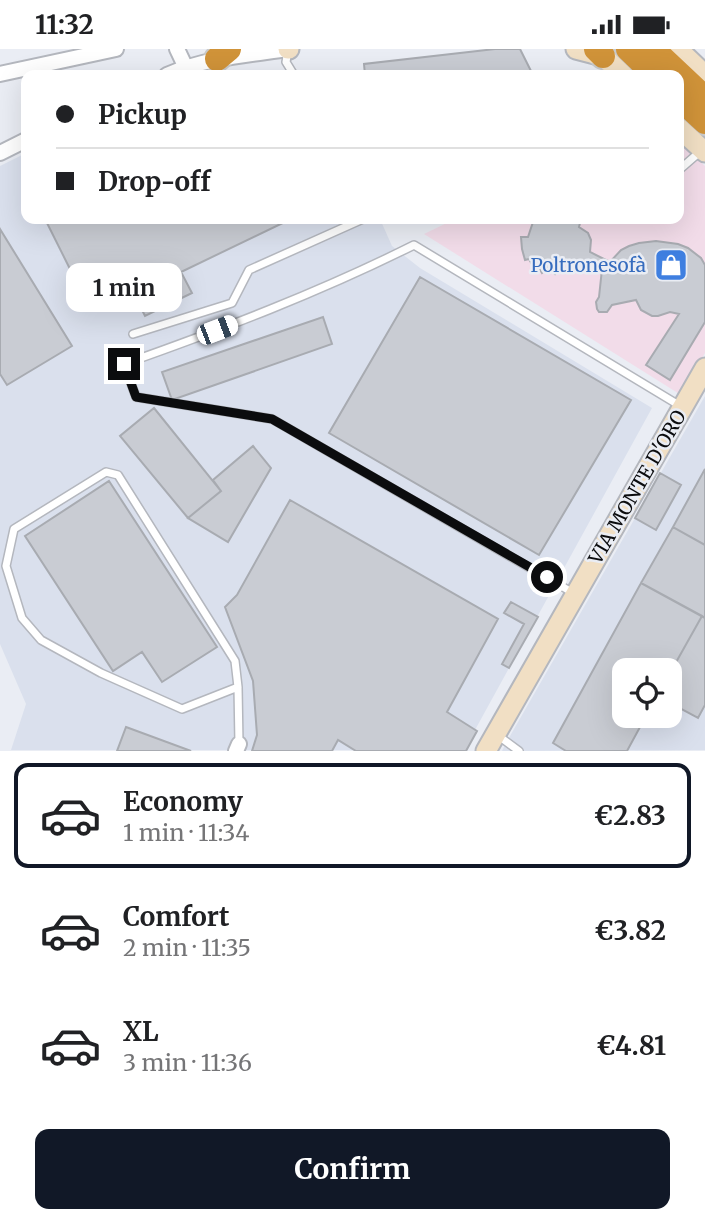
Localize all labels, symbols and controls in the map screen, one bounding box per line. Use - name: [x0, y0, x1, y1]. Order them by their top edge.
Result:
- text: 11:32: [35, 8, 94, 41]
- text: Pickup: [98, 98, 187, 131]
- text: Drop-off: [98, 165, 211, 198]
- shop icon: Poltronesofà: [652, 246, 690, 284]
- place label: Poltronesofà: [530, 253, 646, 277]
- callout: 1 min: [66, 263, 182, 311]
- text: 1 min: [93, 273, 155, 302]
- car: [194, 313, 241, 347]
- route end: [108, 348, 140, 380]
- street label: VIA MONTE D'ORO: [583, 405, 691, 569]
- route start: [531, 561, 563, 593]
- map controls: [612, 658, 682, 728]
- button: locate: [612, 658, 682, 728]
- icon: car: [39, 784, 102, 847]
- text: Economy: [123, 785, 243, 818]
- text: €2.83: [594, 799, 666, 832]
- text: 1 min · 11:34: [123, 818, 249, 847]
- icon: car: [39, 899, 102, 962]
- text: Comfort: [123, 900, 229, 933]
- text: €3.82: [594, 914, 666, 947]
- text: 2 min · 11:35: [123, 933, 251, 962]
- icon: car: [39, 1014, 102, 1077]
- text: XL: [123, 1015, 159, 1048]
- text: €4.81: [596, 1029, 666, 1062]
- text: 3 min · 11:36: [123, 1048, 252, 1077]
- button: Confirm: [35, 1129, 670, 1209]

